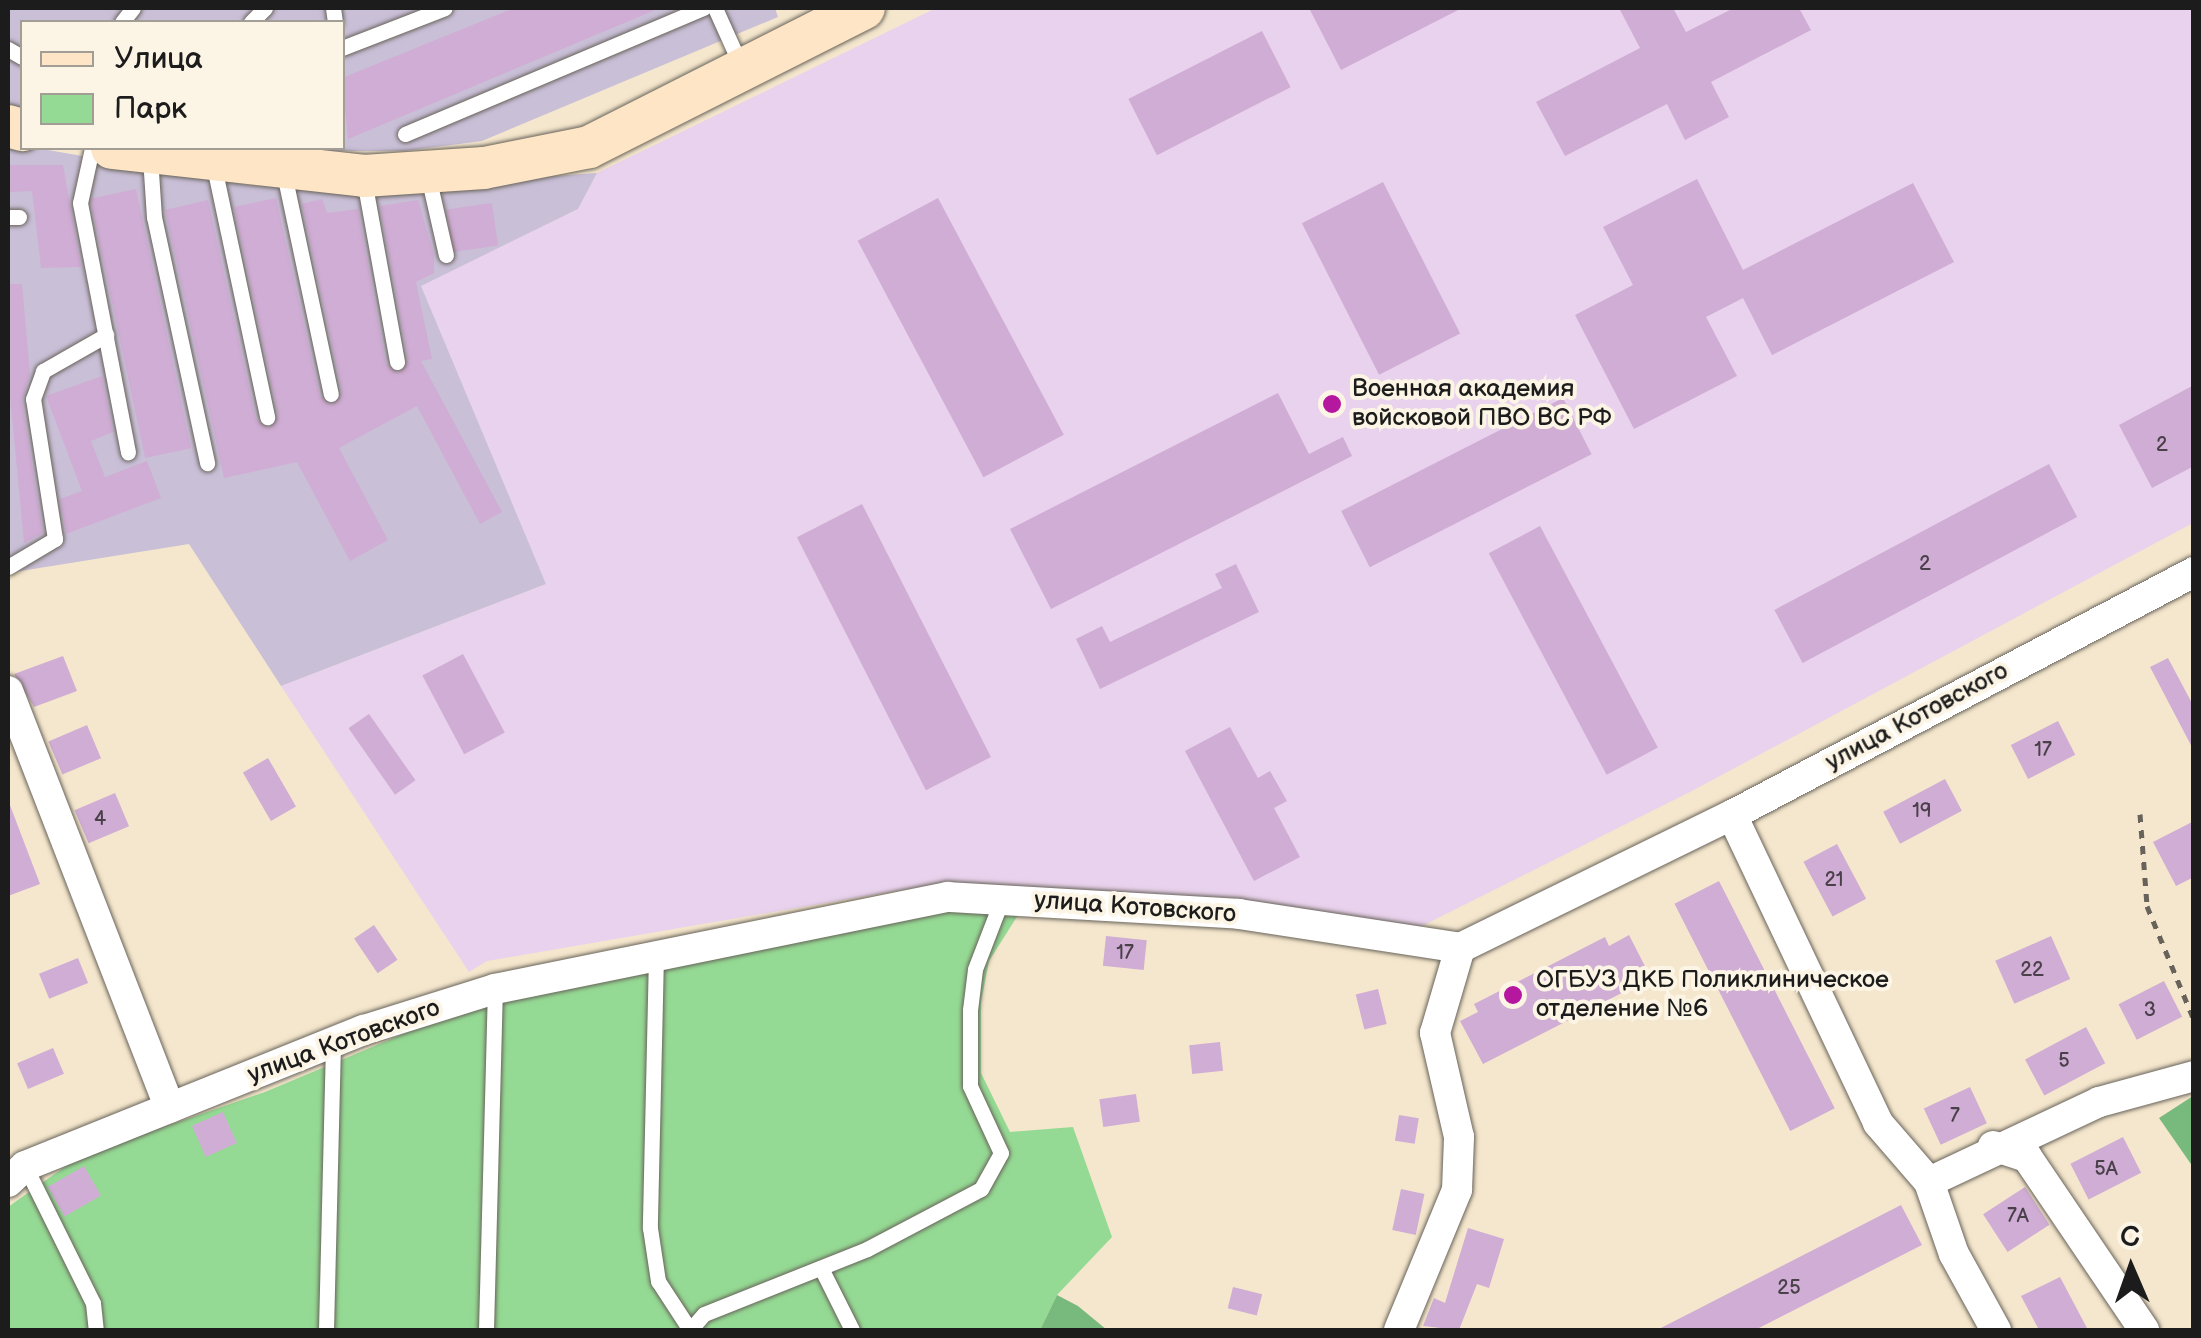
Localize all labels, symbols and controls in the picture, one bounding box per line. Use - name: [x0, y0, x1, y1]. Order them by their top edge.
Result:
- legend: [20, 20, 345, 150]
- text: Улица: [114, 41, 203, 77]
- text: Парк: [114, 91, 187, 127]
- place label: Военная академия войсковой ПВО ВС РФ: [1352, 375, 1612, 434]
- marker: Военная академия войсковой ПВО ВС РФ: [1321, 393, 1343, 415]
- house number: 2: [2156, 433, 2168, 457]
- house number: 2: [1919, 552, 1931, 576]
- street label: улица Котовского: [1821, 656, 2013, 778]
- house number: 17: [2034, 738, 2052, 762]
- house number: 19: [1912, 799, 1932, 823]
- house number: 4: [94, 807, 106, 831]
- house number: 21: [1824, 868, 1844, 892]
- street label: улица Котовского: [1033, 886, 1237, 930]
- house number: 17: [1116, 941, 1134, 965]
- house number: 22: [2020, 958, 2044, 982]
- place label: ОГБУЗ ДКБ Поликлиническое отделение №6: [1536, 966, 1889, 1025]
- marker: ОГБУЗ ДКБ Поликлиническое отделение №6: [1500, 982, 1526, 1008]
- street label: улица Котовского: [244, 993, 444, 1091]
- house number: 3: [2144, 998, 2156, 1022]
- house number: 5: [2058, 1049, 2070, 1073]
- house number: 7: [1950, 1104, 1960, 1128]
- house number: 5А: [2094, 1157, 2118, 1181]
- house number: 7А: [2007, 1204, 2029, 1228]
- north arrow: [2081, 1218, 2181, 1318]
- text: С: [2120, 1221, 2140, 1254]
- house number: 25: [1777, 1276, 1801, 1300]

